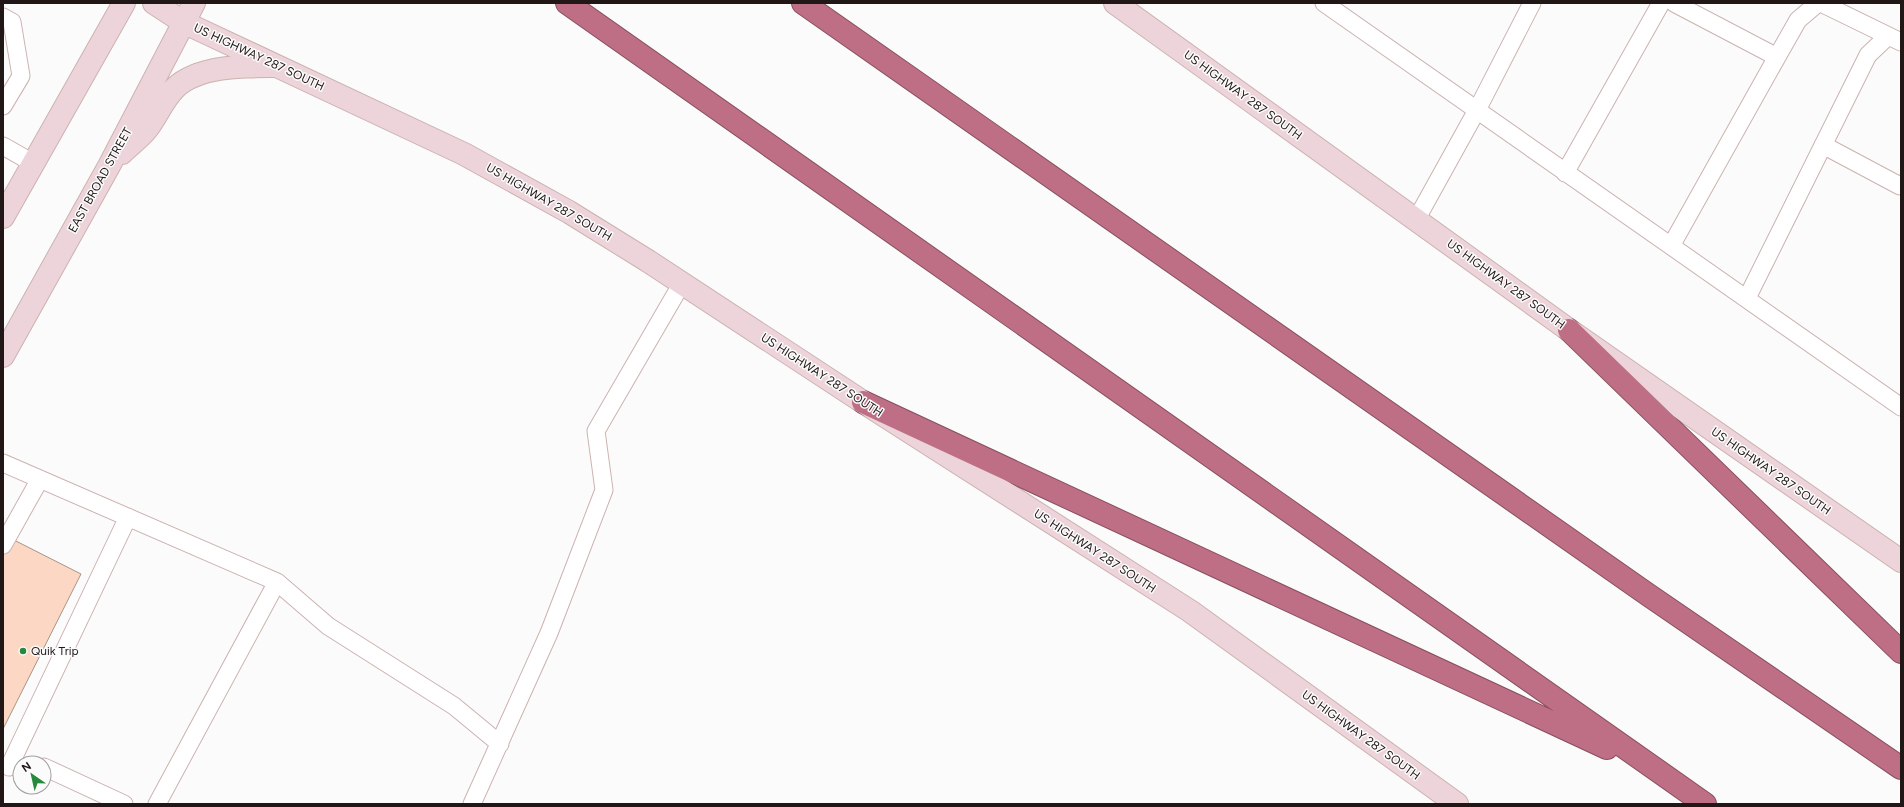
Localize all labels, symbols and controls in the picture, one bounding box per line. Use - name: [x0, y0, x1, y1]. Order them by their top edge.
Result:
- street label: US HIGHWAY 287 SOUTH: [191, 20, 327, 94]
- street label: US HIGHWAY 287 SOUTH: [1181, 47, 1305, 143]
- street label: EAST BROAD STREET: [65, 125, 135, 235]
- street label: US HIGHWAY 287 SOUTH: [484, 160, 614, 244]
- street label: US HIGHWAY 287 SOUTH: [1444, 236, 1568, 332]
- street label: US HIGHWAY 287 SOUTH: [758, 330, 886, 420]
- street label: US HIGHWAY 287 SOUTH: [1709, 424, 1833, 518]
- street label: US HIGHWAY 287 SOUTH: [1031, 506, 1159, 596]
- place label: Quik Trip: [31, 644, 79, 658]
- marker: Quik Trip: [18, 646, 28, 656]
- street label: US HIGHWAY 287 SOUTH: [1299, 687, 1423, 783]
- north arrow: [12, 755, 52, 795]
- text: N: [20, 759, 34, 775]

